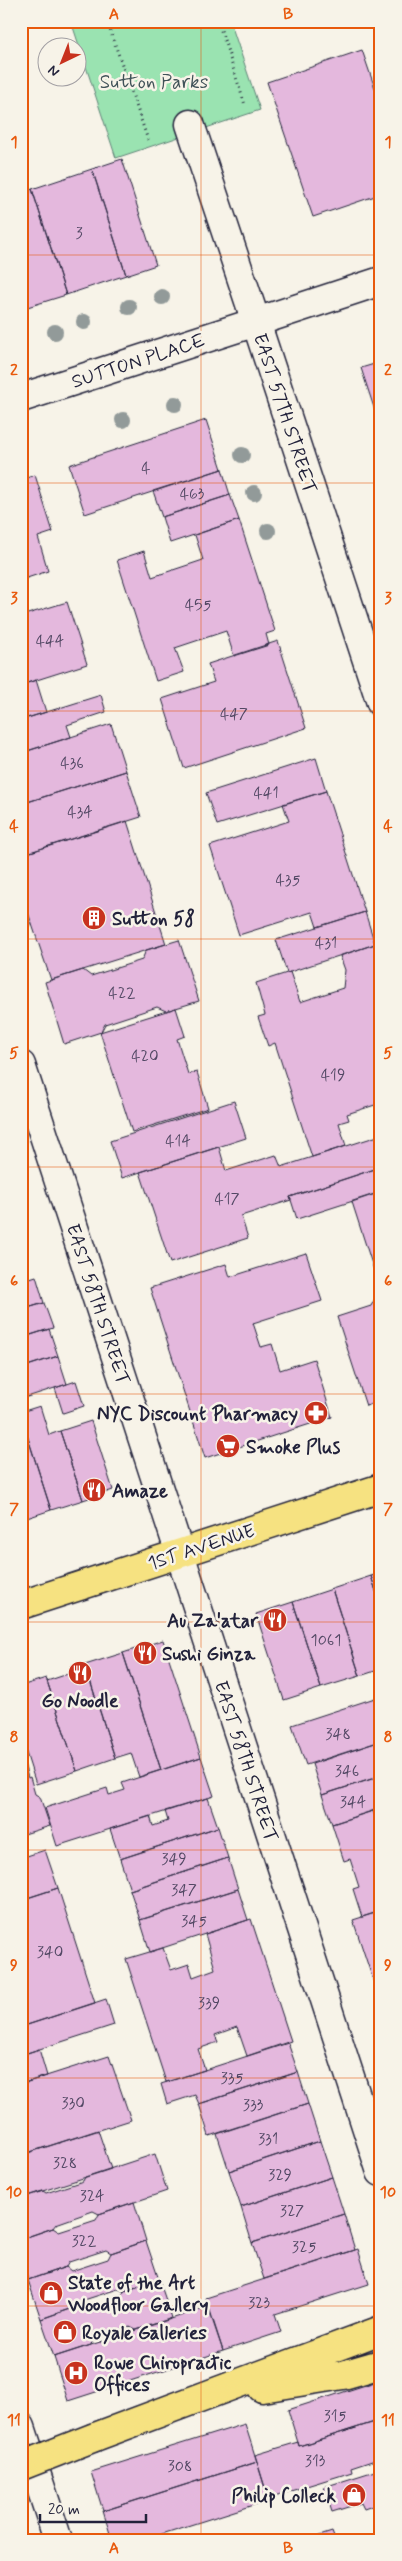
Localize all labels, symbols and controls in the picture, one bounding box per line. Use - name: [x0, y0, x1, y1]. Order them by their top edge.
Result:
- text: A: [109, 4, 119, 25]
- text: B: [283, 4, 293, 25]
- north arrow: [38, 38, 88, 88]
- text: N: [44, 61, 63, 81]
- park label: Sutton Parks: [100, 70, 208, 95]
- text: 1: [10, 132, 18, 153]
- text: 1: [384, 132, 392, 153]
- house number: 3: [75, 223, 83, 244]
- street label: SUTTON PLACE: [69, 328, 208, 395]
- street label: EAST 57TH STREET: [247, 330, 322, 497]
- text: 2: [10, 360, 18, 381]
- text: 2: [384, 360, 392, 381]
- house number: 4: [141, 458, 151, 479]
- house number: 463: [180, 484, 205, 505]
- text: 3: [10, 588, 18, 609]
- text: 3: [384, 588, 392, 609]
- house number: 455: [185, 595, 211, 616]
- house number: 444: [36, 631, 64, 652]
- house number: 447: [220, 704, 248, 725]
- house number: 436: [60, 753, 84, 774]
- house number: 441: [253, 783, 279, 804]
- house number: 434: [67, 802, 93, 823]
- text: 4: [9, 816, 19, 837]
- text: 4: [383, 816, 393, 837]
- house number: 435: [276, 870, 301, 891]
- building icon: Sutton 58: [81, 905, 107, 931]
- place label: Sutton 58: [112, 907, 195, 932]
- house number: 431: [315, 933, 337, 954]
- house number: 422: [108, 983, 136, 1004]
- text: 5: [9, 1043, 19, 1064]
- text: 5: [383, 1043, 393, 1064]
- house number: 420: [131, 1046, 159, 1067]
- house number: 419: [321, 1065, 345, 1086]
- house number: 414: [165, 1131, 191, 1152]
- house number: 417: [214, 1189, 240, 1210]
- street label: EAST 58TH STREET: [60, 1221, 135, 1388]
- text: 6: [10, 1271, 18, 1292]
- text: 6: [384, 1271, 392, 1292]
- pharmacy icon: NYC Discount Pharmacy: [303, 1400, 329, 1426]
- place label: NYC Discount Pharmacy: [97, 1402, 298, 1427]
- supermarket icon: Smoke Plus: [215, 1433, 241, 1459]
- place label: Smoke Plus: [246, 1435, 341, 1460]
- restaurant icon: Amaze: [81, 1477, 107, 1503]
- place label: Amaze: [112, 1479, 168, 1504]
- text: 7: [9, 1499, 19, 1520]
- text: 7: [383, 1499, 393, 1520]
- street label: 1ST AVENUE: [145, 1518, 258, 1577]
- restaurant icon: Au Za'atar: [262, 1607, 288, 1633]
- place label: Au Za'atar: [167, 1609, 259, 1634]
- house number: 1061: [311, 1630, 342, 1651]
- restaurant icon: Sushi Ginza: [132, 1640, 158, 1666]
- place label: Sushi Ginza: [162, 1642, 256, 1667]
- restaurant icon: Go Noodle: [67, 1660, 93, 1686]
- street label: EAST 58TH STREET: [208, 1678, 283, 1845]
- place label: Go Noodle: [42, 1689, 119, 1714]
- house number: 348: [325, 1724, 351, 1745]
- text: 8: [9, 1727, 19, 1748]
- text: 8: [383, 1727, 393, 1748]
- house number: 346: [335, 1761, 359, 1782]
- house number: 344: [340, 1792, 366, 1813]
- house number: 349: [161, 1849, 187, 1870]
- house number: 347: [171, 1880, 197, 1901]
- house number: 345: [181, 1911, 207, 1932]
- house number: 340: [37, 1942, 63, 1963]
- text: 9: [10, 1955, 18, 1976]
- text: 9: [384, 1955, 392, 1976]
- house number: 339: [198, 1993, 220, 2014]
- house number: 335: [221, 2068, 244, 2089]
- house number: 330: [61, 2093, 85, 2114]
- house number: 333: [243, 2095, 264, 2116]
- house number: 331: [258, 2129, 278, 2150]
- house number: 328: [53, 2153, 77, 2174]
- house number: 329: [268, 2165, 292, 2186]
- text: 10: [6, 2182, 22, 2203]
- text: 10: [380, 2182, 396, 2203]
- house number: 324: [79, 2186, 105, 2207]
- house number: 327: [280, 2201, 304, 2222]
- house number: 322: [71, 2231, 97, 2252]
- house number: 325: [292, 2237, 316, 2258]
- place label: State of the Art Woodfloor Gallery: [67, 2271, 209, 2318]
- shop icon: State of the Art Woodfloor Gallery: [38, 2280, 64, 2306]
- house number: 323: [248, 2293, 271, 2314]
- shop icon: Royale Galleries: [52, 2319, 78, 2345]
- place label: Royale Galleries: [82, 2321, 207, 2346]
- place label: Rowe Chiropractic Offices: [94, 2351, 232, 2398]
- hospital icon: Rowe Chiropractic Offices: [63, 2360, 89, 2386]
- house number: 315: [323, 2406, 347, 2427]
- text: 11: [7, 2410, 21, 2431]
- text: 11: [381, 2410, 395, 2431]
- house number: 313: [305, 2451, 326, 2472]
- house number: 308: [167, 2456, 193, 2477]
- shop icon: Philip Colleck: [341, 2482, 367, 2508]
- place label: Philip Colleck: [232, 2484, 337, 2509]
- scale bar: [40, 2491, 146, 2523]
- text: 20 m: [48, 2500, 80, 2520]
- text: A: [109, 2538, 119, 2559]
- text: B: [283, 2538, 293, 2559]

